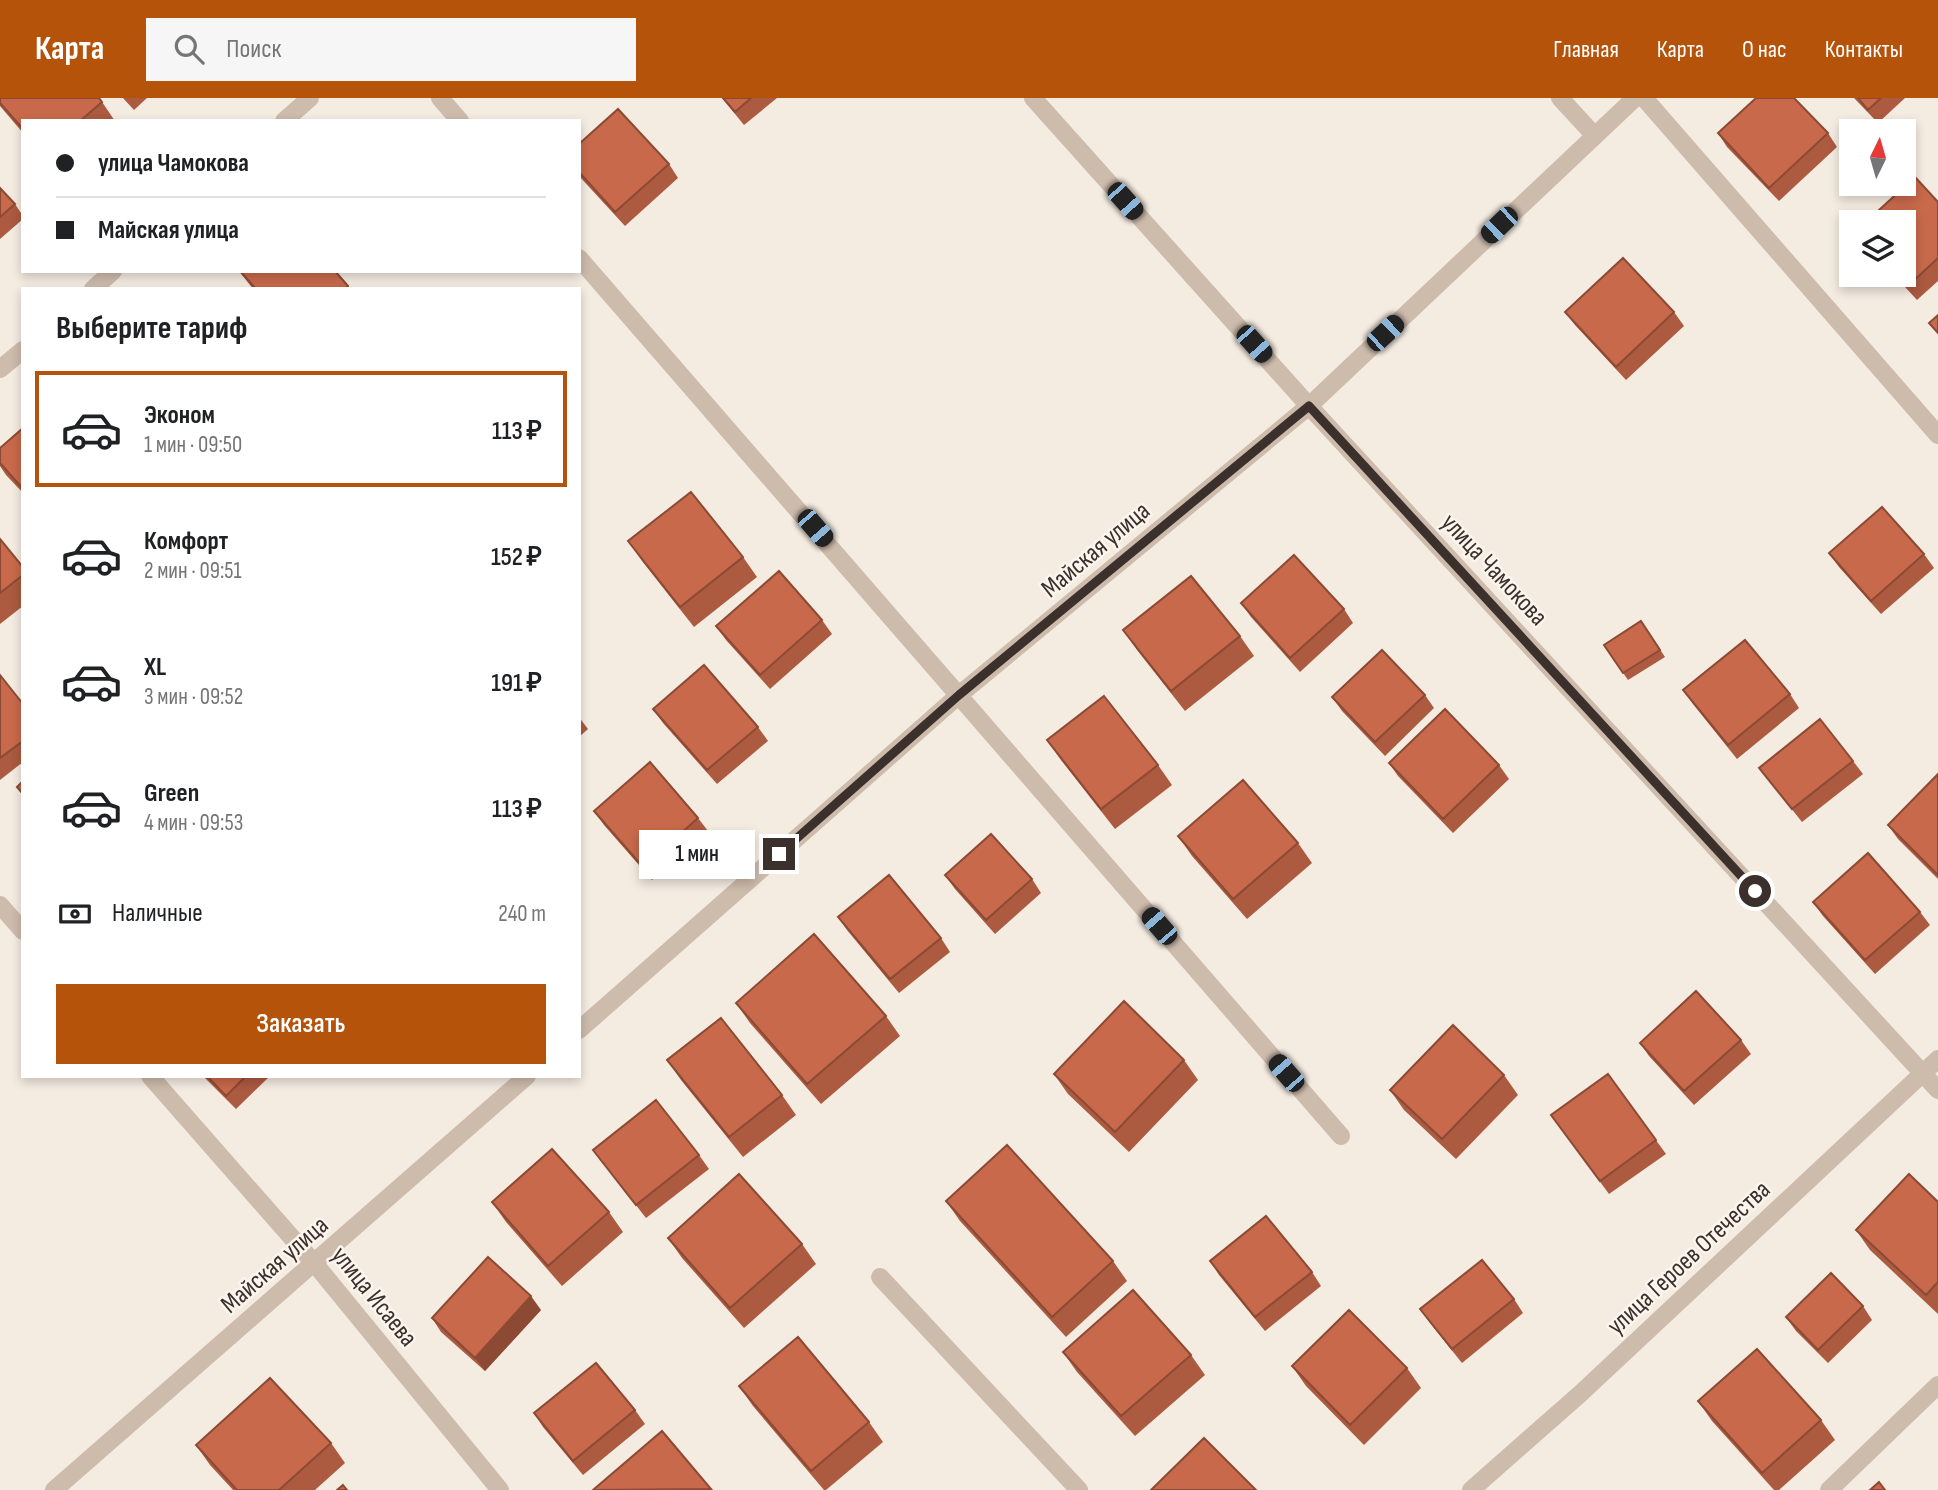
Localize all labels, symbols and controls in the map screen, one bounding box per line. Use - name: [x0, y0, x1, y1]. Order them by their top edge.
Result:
- search box: [146, 18, 636, 81]
- text: Карта: [35, 29, 104, 69]
- icon: search: [170, 30, 208, 68]
- text: Поиск: [226, 34, 281, 65]
- text: Главная: [1553, 35, 1619, 64]
- text: Карта: [1657, 35, 1704, 64]
- text: О нас: [1742, 35, 1787, 64]
- text: Контакты: [1825, 35, 1903, 64]
- north arrow: [1839, 119, 1916, 196]
- map controls: [1839, 119, 1916, 287]
- text: улица Чамокова: [98, 148, 249, 179]
- car: [1104, 178, 1147, 224]
- car: [1477, 203, 1522, 247]
- button: layers: [1839, 210, 1916, 287]
- text: Майская улица: [98, 215, 239, 246]
- text: Выберите тариф: [56, 309, 247, 348]
- car: [1363, 311, 1408, 355]
- car: [1233, 321, 1276, 367]
- icon: car: [60, 398, 123, 461]
- text: Эконом: [144, 400, 215, 431]
- text: 113 ₽: [492, 416, 542, 447]
- text: 1 мин · 09:50: [144, 431, 242, 459]
- street label: Майская улица: [1035, 496, 1157, 605]
- car: [794, 505, 837, 551]
- street label: улица Чамокова: [1434, 508, 1554, 633]
- icon: car: [60, 524, 123, 587]
- text: Комфорт: [144, 526, 228, 557]
- text: 152 ₽: [491, 542, 542, 573]
- text: 2 мин · 09:51: [144, 557, 242, 585]
- icon: car: [60, 650, 123, 713]
- text: XL: [144, 652, 166, 683]
- text: 191 ₽: [491, 668, 542, 699]
- text: 3 мин · 09:52: [144, 683, 243, 711]
- icon: car: [60, 776, 123, 839]
- text: Green: [144, 778, 199, 809]
- text: 113 ₽: [492, 794, 542, 825]
- text: 4 мин · 09:53: [144, 809, 243, 837]
- callout: 1 мин: [639, 830, 754, 878]
- route end: [763, 838, 795, 870]
- text: 1 мин: [675, 840, 719, 868]
- route start: [1739, 875, 1771, 907]
- icon: cash: [56, 895, 94, 933]
- text: Наличные: [112, 898, 203, 929]
- text: 240 m: [498, 900, 546, 928]
- car: [1138, 903, 1181, 949]
- button: Заказать: [56, 984, 546, 1064]
- car: [1265, 1050, 1308, 1096]
- street label: улица Героев Отечества: [1601, 1175, 1777, 1342]
- street label: Майская улица: [215, 1210, 335, 1320]
- street label: улица Исаева: [324, 1241, 423, 1353]

